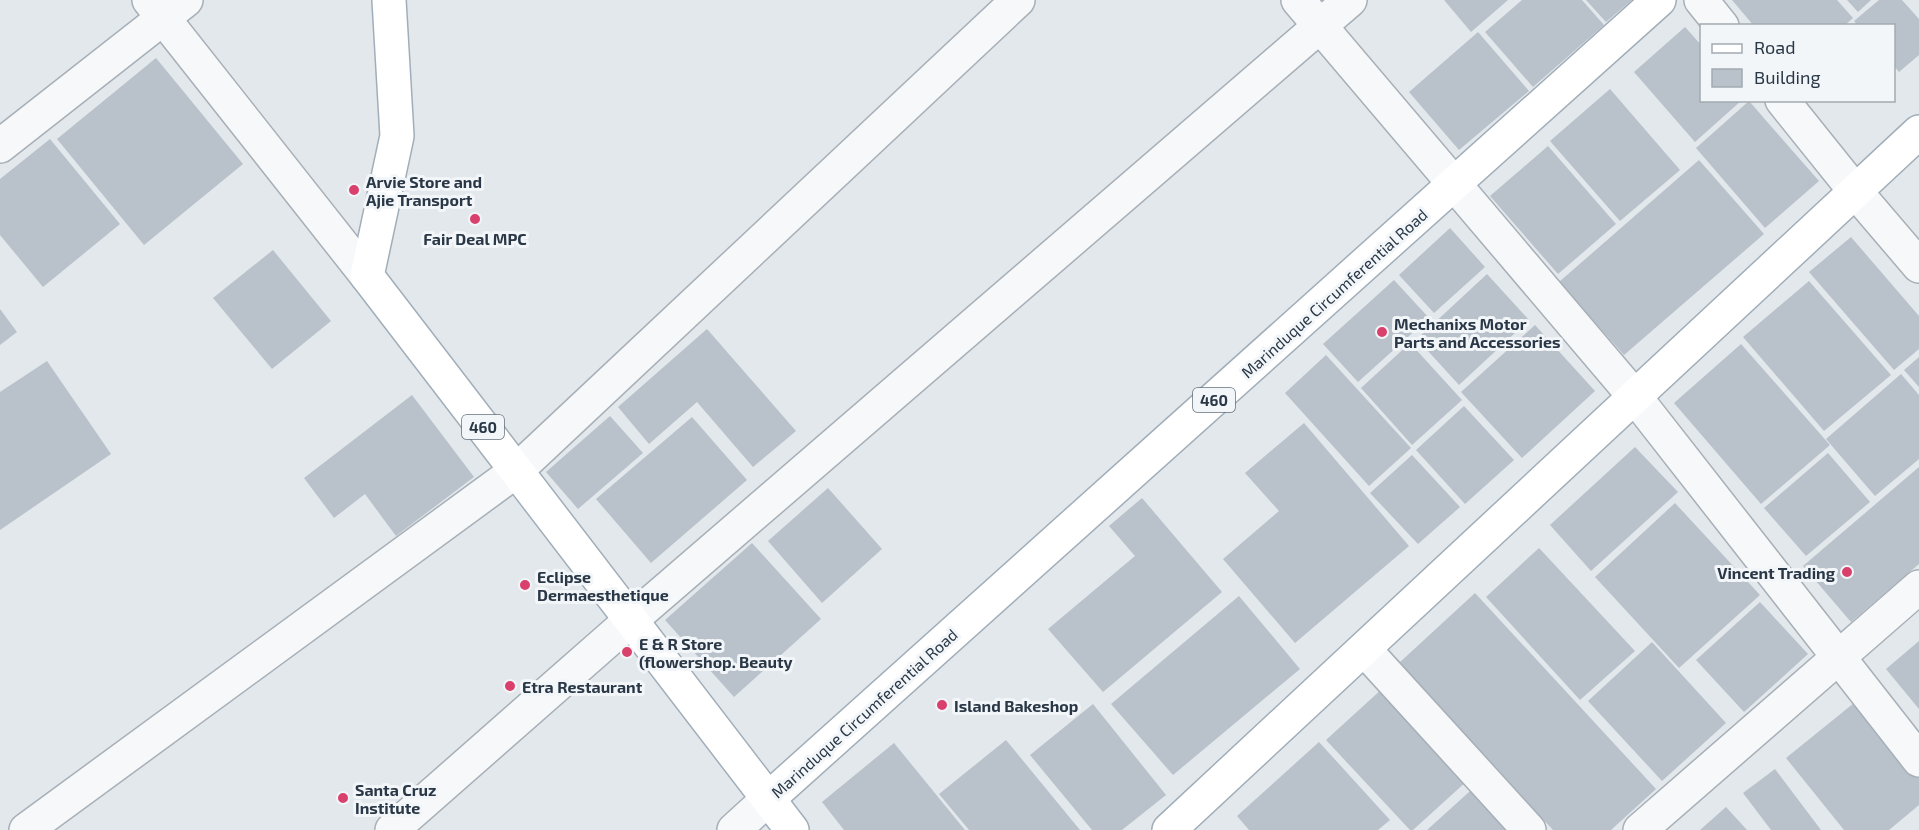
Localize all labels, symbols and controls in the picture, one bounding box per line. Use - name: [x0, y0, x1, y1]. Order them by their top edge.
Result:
- legend: [1700, 24, 1895, 102]
- text: Road: [1754, 36, 1795, 58]
- text: Building: [1754, 66, 1821, 88]
- place label: Arvie Store and Ajie Transport: [366, 172, 482, 209]
- marker: Arvie Store and Ajie Transport: [347, 183, 361, 197]
- street label: Marinduque Circumferential Road: [1237, 204, 1431, 382]
- marker: Fair Deal MPC: [468, 212, 482, 226]
- place label: Fair Deal MPC: [423, 229, 527, 248]
- place label: Mechanixs Motor Parts and Accessories: [1394, 314, 1560, 351]
- marker: Mechanixs Motor Parts and Accessories: [1375, 325, 1389, 339]
- road number: 460: [1193, 388, 1235, 412]
- road number: 460: [462, 415, 504, 439]
- place label: Vincent Trading: [1717, 563, 1836, 582]
- marker: Vincent Trading: [1840, 565, 1854, 579]
- place label: Eclipse Dermaesthetique: [537, 567, 669, 604]
- marker: Eclipse Dermaesthetique: [518, 578, 532, 592]
- street label: Marinduque Circumferential Road: [767, 624, 961, 802]
- place label: E & R Store (flowershop. Beauty: [639, 634, 793, 672]
- marker: E & R Store (flowershop. Beauty: [620, 645, 634, 659]
- place label: Etra Restaurant: [522, 677, 643, 696]
- marker: Etra Restaurant: [503, 679, 517, 693]
- place label: Island Bakeshop: [954, 696, 1078, 715]
- marker: Island Bakeshop: [935, 698, 949, 712]
- place label: Santa Cruz Institute: [355, 780, 436, 817]
- marker: Santa Cruz Institute: [336, 791, 350, 805]

